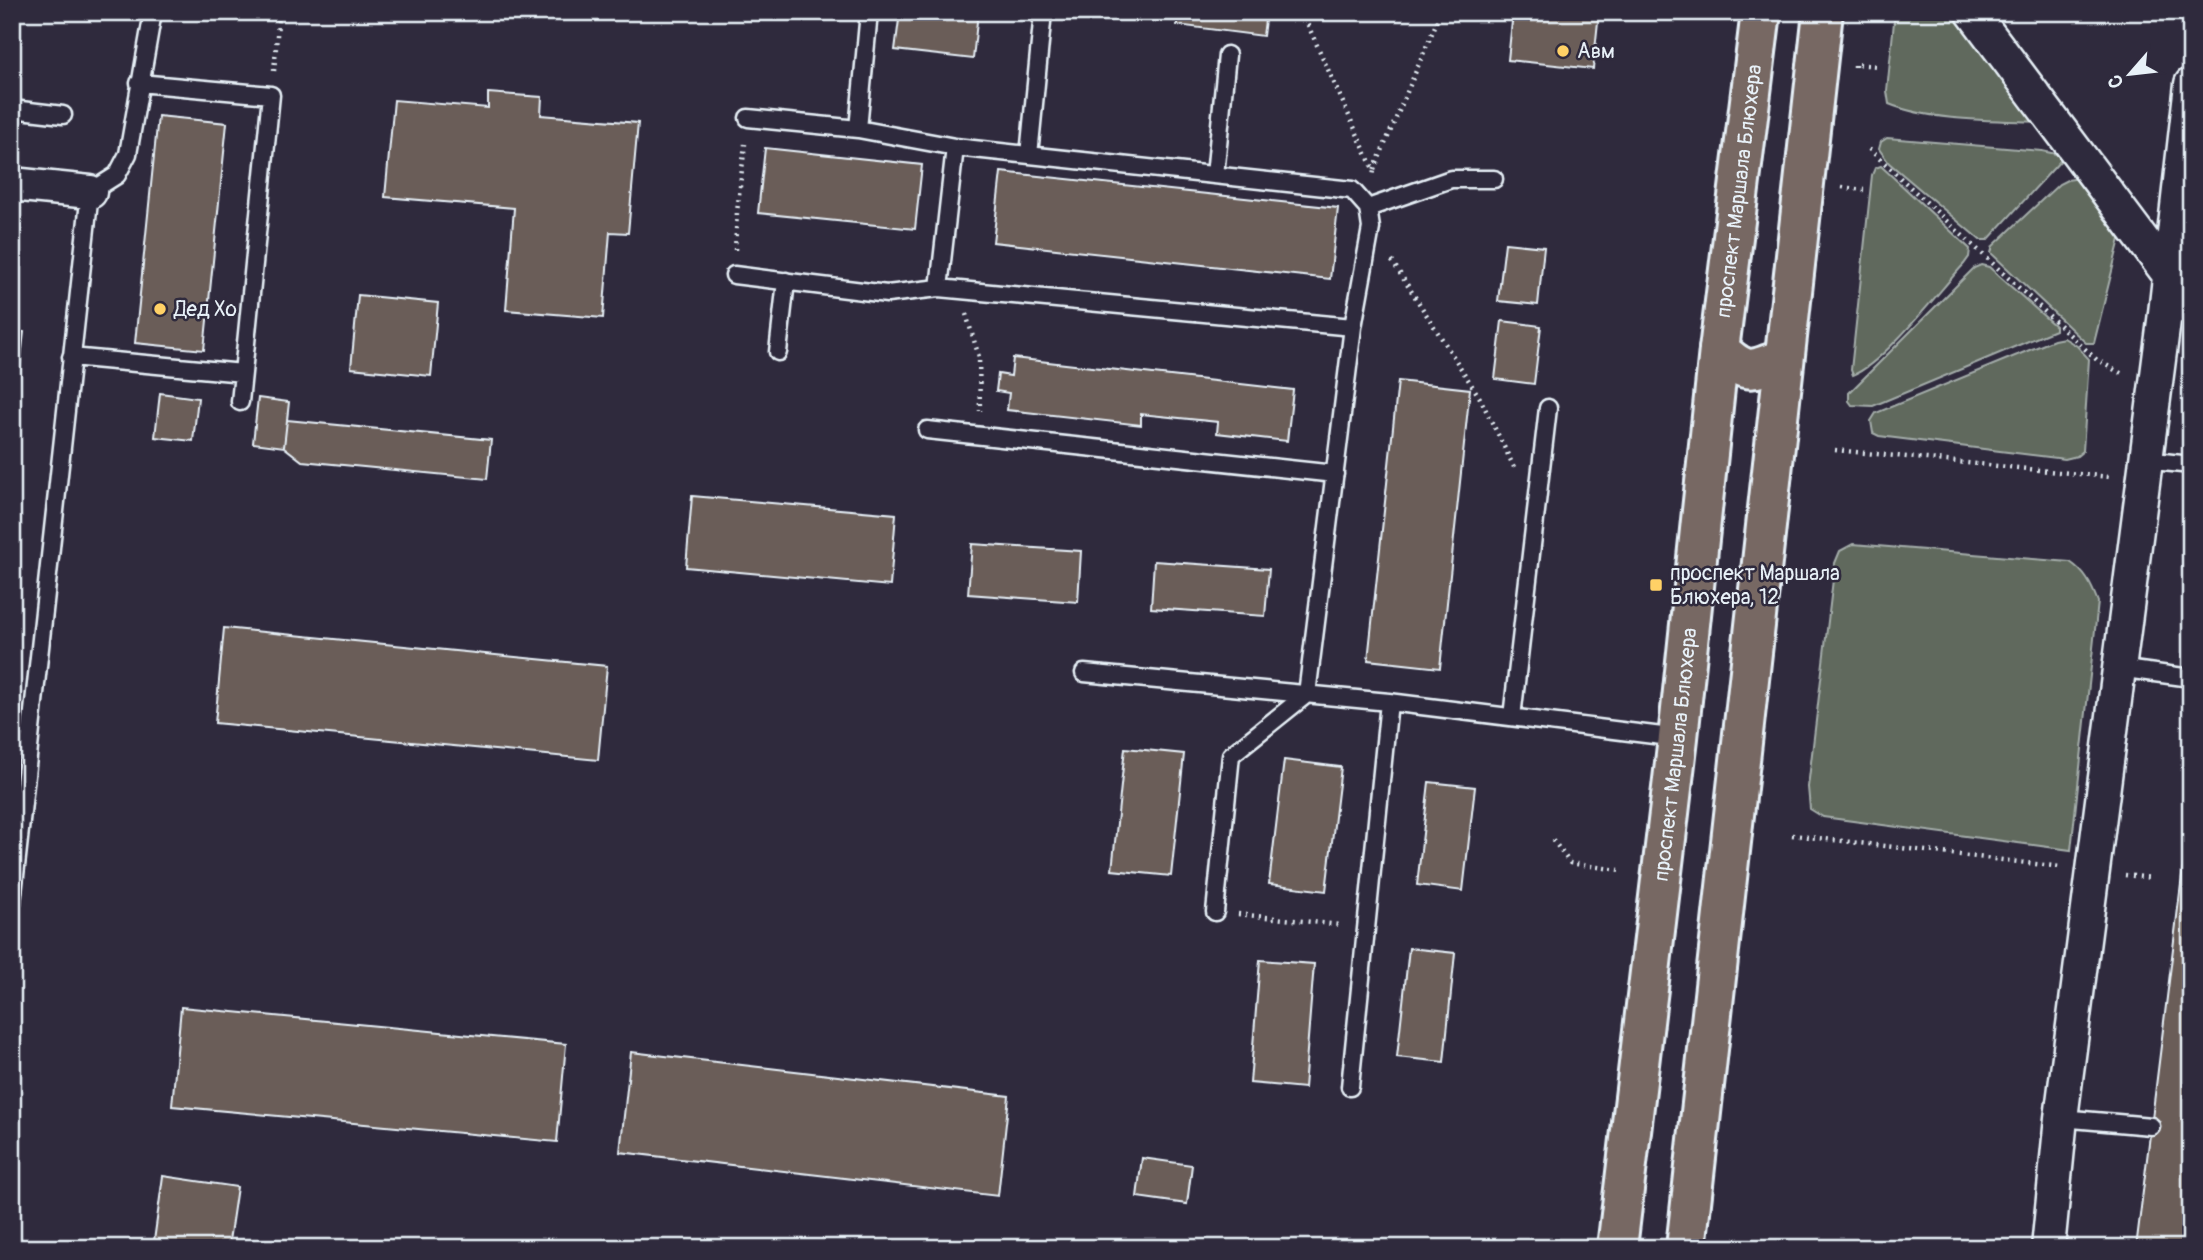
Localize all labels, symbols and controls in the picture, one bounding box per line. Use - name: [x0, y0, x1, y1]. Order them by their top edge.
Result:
- place label: Авм: [1577, 38, 1615, 65]
- north arrow: [2094, 38, 2164, 108]
- marker: Авм: [1555, 43, 1571, 59]
- street label: проспект Маршала Блюхера: [1710, 63, 1768, 319]
- text: С: [2102, 70, 2129, 92]
- place label: Дед Хо: [173, 296, 237, 323]
- marker: Дед Хо: [152, 301, 168, 317]
- place label: проспект Маршала Блюхера, 12: [1670, 560, 1840, 611]
- marker: проспект Маршала Блюхера, 12: [1648, 577, 1664, 593]
- street label: проспект Маршала Блюхера: [1648, 626, 1704, 883]

